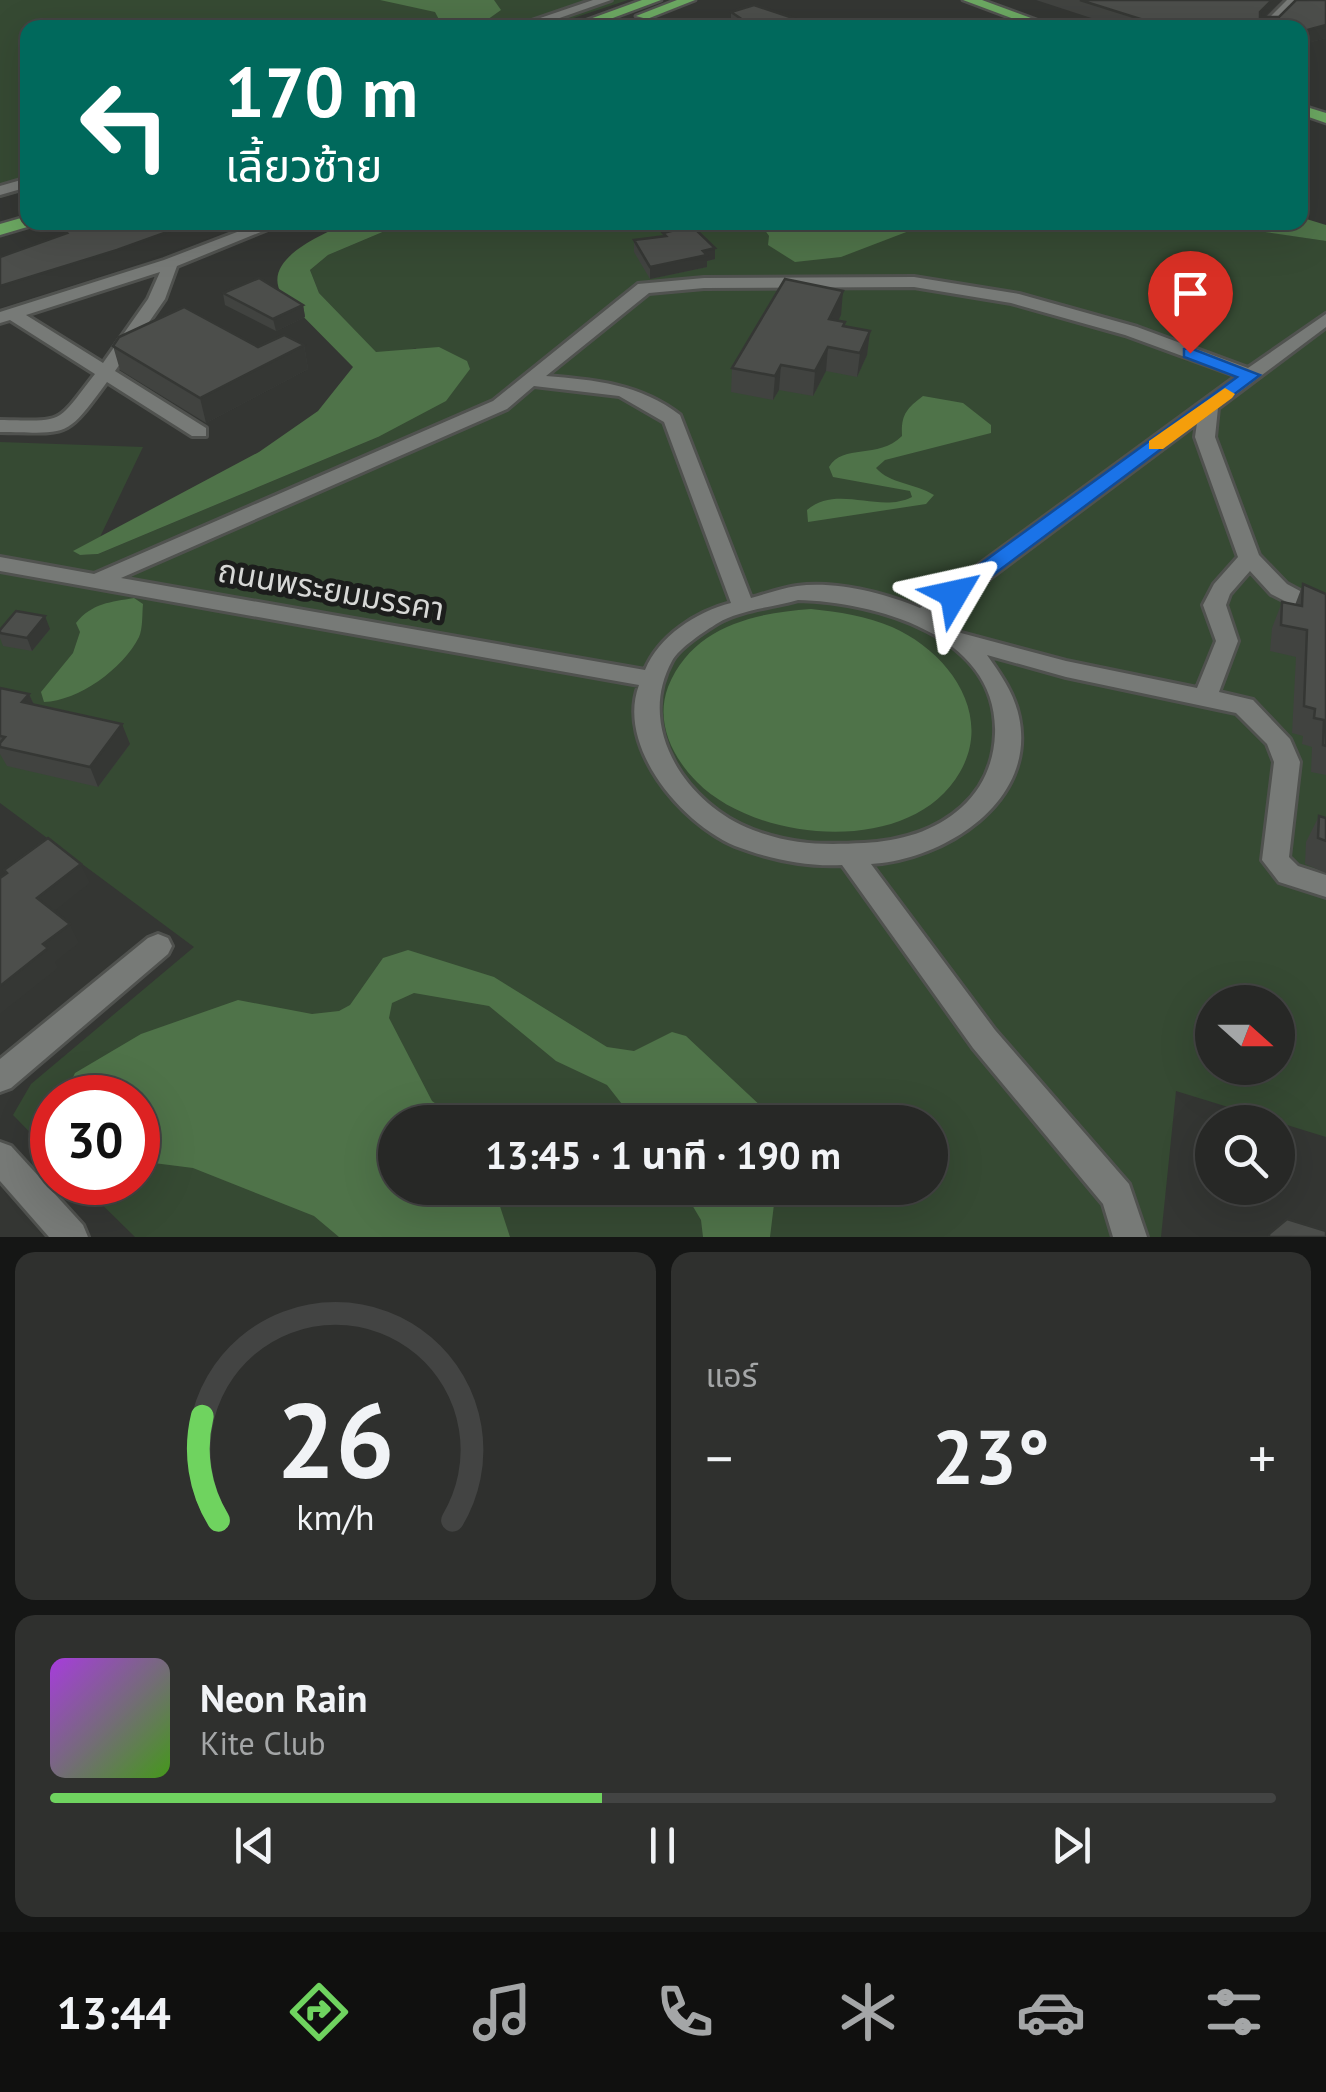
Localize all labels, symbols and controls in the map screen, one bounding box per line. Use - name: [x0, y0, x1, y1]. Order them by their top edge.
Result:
- text: 170 m: [225, 46, 418, 136]
- icon: left: [60, 60, 190, 190]
- text: เลี้ยวซ้าย: [225, 136, 382, 194]
- pin: [1148, 251, 1233, 354]
- icon: arrive: [1163, 266, 1218, 321]
- position arrow: [902, 542, 1006, 646]
- street label: ถนนพระยมมรรคา: [215, 548, 448, 630]
- north arrow: [1195, 985, 1295, 1085]
- map controls: [1195, 985, 1295, 1205]
- speed limit sign: 30: [30, 1075, 160, 1205]
- button: search: [1195, 1105, 1295, 1205]
- text: 13:45 · 1 นาที · 190 m: [485, 1130, 841, 1179]
- text: แอร์: [706, 1354, 757, 1396]
- text: 26: [276, 1372, 394, 1507]
- text: 23°: [932, 1408, 1050, 1505]
- text: −: [706, 1422, 733, 1493]
- text: +: [1248, 1422, 1276, 1493]
- text: km/h: [296, 1494, 374, 1540]
- text: Neon Rain: [200, 1673, 367, 1722]
- text: Kite Club: [200, 1722, 326, 1764]
- icon: previous: [227, 1818, 282, 1873]
- icon: pause: [635, 1818, 690, 1873]
- icon: next: [1044, 1818, 1099, 1873]
- icon: directions: [284, 1977, 354, 2047]
- icon: music: [467, 1977, 537, 2047]
- icon: phone: [650, 1977, 720, 2047]
- icon: climate: [833, 1977, 903, 2047]
- icon: car: [1016, 1977, 1086, 2047]
- icon: filters: [1199, 1977, 1269, 2047]
- text: 13:44: [57, 1983, 171, 2041]

